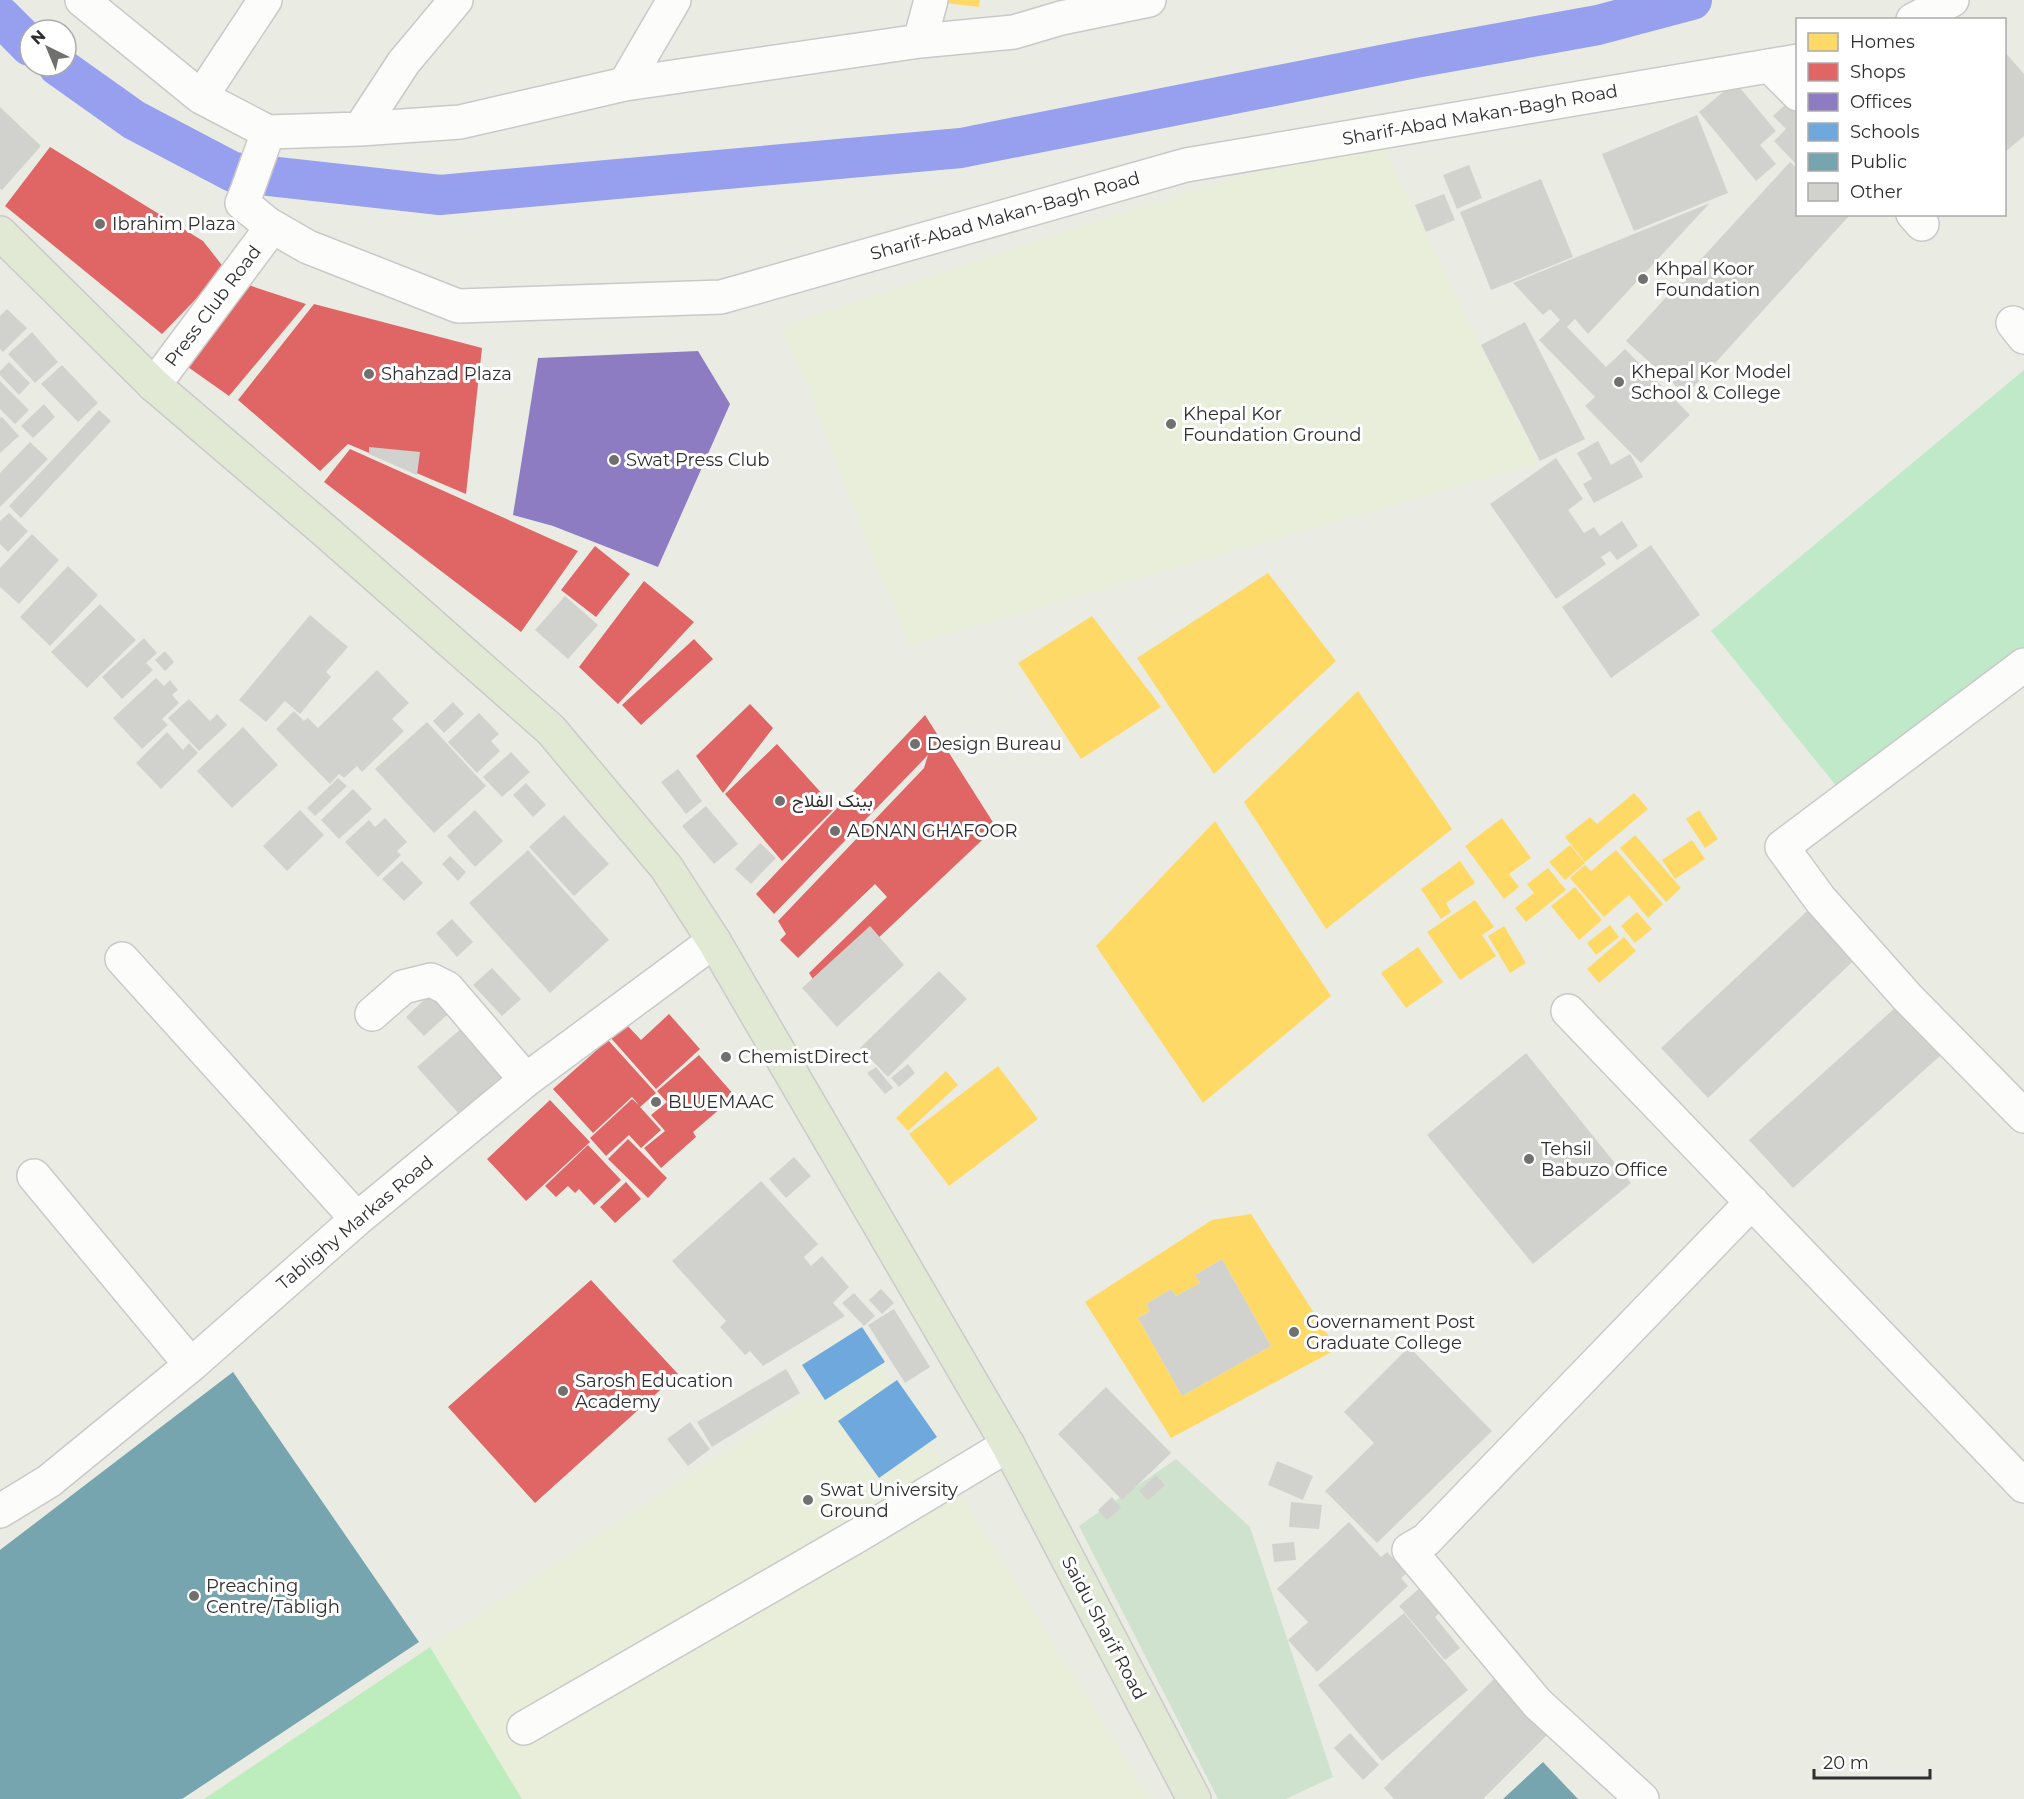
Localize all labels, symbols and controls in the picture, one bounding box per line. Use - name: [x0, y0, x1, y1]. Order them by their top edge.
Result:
- north arrow: [18, 18, 78, 78]
- legend: [1796, 18, 2006, 216]
- text: N: [27, 26, 49, 49]
- text: Homes: [1850, 31, 1915, 53]
- text: Shops: [1850, 61, 1906, 83]
- street label: Sharif-Abad Makan-Bagh Road: [1341, 80, 1619, 150]
- text: Offices: [1850, 91, 1912, 113]
- text: Schools: [1850, 121, 1920, 143]
- text: Public: [1850, 151, 1907, 173]
- street label: Sharif-Abad Makan-Bagh Road: [868, 167, 1142, 265]
- text: Other: [1850, 181, 1903, 203]
- place label: Ibrahim Plaza: [112, 213, 236, 235]
- marker: Ibrahim Plaza: [93, 217, 107, 231]
- street label: Press Club Road: [160, 241, 266, 371]
- place label: Khpal Koor Foundation: [1655, 258, 1760, 301]
- marker: Khpal Koor Foundation: [1636, 272, 1650, 286]
- place label: Khepal Kor Model School & College: [1631, 361, 1791, 404]
- place label: Shahzad Plaza: [381, 363, 512, 385]
- marker: Shahzad Plaza: [362, 367, 376, 381]
- marker: Khepal Kor Model School & College: [1612, 375, 1626, 389]
- place label: Khepal Kor Foundation Ground: [1183, 403, 1361, 446]
- marker: Khepal Kor Foundation Ground: [1164, 417, 1178, 431]
- place label: Swat Press Club: [626, 449, 770, 471]
- marker: Swat Press Club: [607, 453, 621, 467]
- place label: Design Bureau: [927, 733, 1062, 755]
- marker: Design Bureau: [908, 737, 922, 751]
- place label: بینک الفلاح: [792, 790, 873, 813]
- marker: بینک الفلاح: [773, 794, 787, 808]
- place label: ADNAN GHAFOOR: [847, 820, 1018, 842]
- marker: ADNAN GHAFOOR: [828, 824, 842, 838]
- place label: ChemistDirect: [738, 1046, 869, 1068]
- marker: ChemistDirect: [719, 1050, 733, 1064]
- place label: BLUEMAAC: [668, 1091, 774, 1113]
- marker: BLUEMAAC: [649, 1095, 663, 1109]
- place label: Tehsil Babuzo Office: [1541, 1138, 1668, 1181]
- street label: Tablighy Markas Road: [272, 1151, 438, 1295]
- marker: Tehsil Babuzo Office: [1522, 1152, 1536, 1166]
- place label: Governament Post Graduate College: [1306, 1311, 1475, 1354]
- marker: Governament Post Graduate College: [1287, 1325, 1301, 1339]
- place label: Sarosh Education Academy: [575, 1370, 733, 1413]
- marker: Sarosh Education Academy: [556, 1384, 570, 1398]
- place label: Swat University Ground: [820, 1479, 958, 1522]
- marker: Swat University Ground: [801, 1493, 815, 1507]
- street label: Saidu Sharif Road: [1057, 1553, 1151, 1703]
- place label: Preaching Centre/Tabligh: [206, 1575, 340, 1618]
- marker: Preaching Centre/Tabligh: [187, 1589, 201, 1603]
- scale bar: [1814, 1742, 1930, 1780]
- text: 20 m: [1823, 1752, 1869, 1774]

